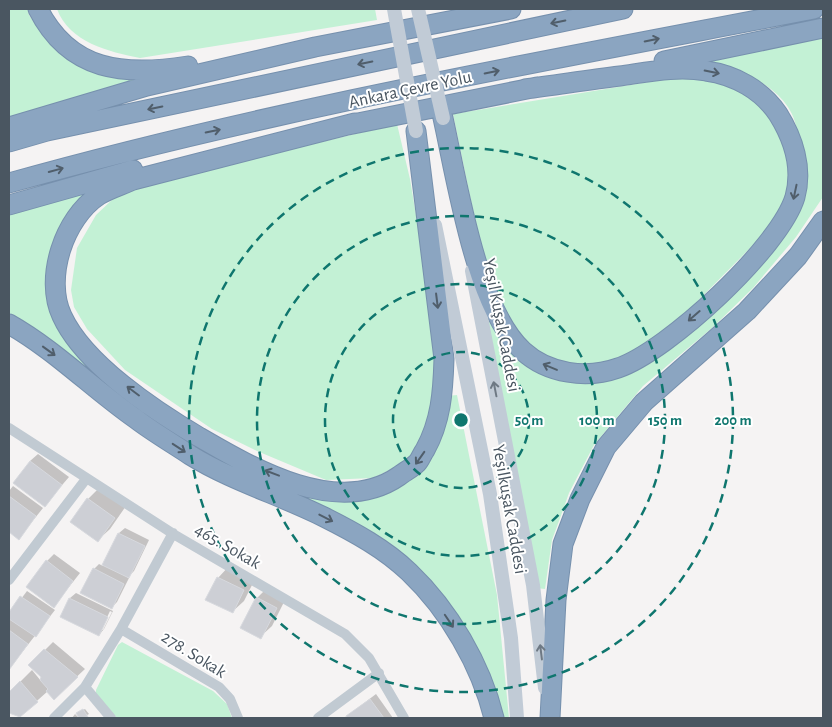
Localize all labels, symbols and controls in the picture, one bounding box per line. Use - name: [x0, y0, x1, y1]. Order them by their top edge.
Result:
- one-way arrow: [550, 18, 566, 27]
- one-way arrow: [643, 35, 659, 45]
- one-way arrow: [357, 59, 373, 68]
- one-way arrow: [484, 67, 500, 76]
- street label: Ankara Çevre Yolu: [347, 68, 473, 112]
- one-way arrow: [703, 68, 719, 77]
- one-way arrow: [147, 104, 163, 113]
- one-way arrow: [205, 125, 221, 135]
- one-way arrow: [47, 165, 63, 175]
- one-way arrow: [790, 183, 799, 199]
- street label: Yeşil Kuşak Caddesi: [479, 257, 523, 393]
- one-way arrow: [432, 292, 442, 308]
- one-way arrow: [688, 310, 701, 321]
- one-way arrow: [42, 346, 56, 356]
- one-way arrow: [543, 361, 558, 371]
- one-way arrow: [490, 381, 500, 397]
- one-way arrow: [126, 386, 140, 396]
- centre of rings: [452, 411, 470, 429]
- text: 50 m: [515, 413, 543, 428]
- text: 100 m: [579, 413, 615, 428]
- text: 150 m: [648, 413, 682, 428]
- text: 200 m: [714, 413, 752, 428]
- one-way arrow: [172, 443, 186, 453]
- street label: Yeşilkuşak Caddesi: [489, 443, 529, 575]
- one-way arrow: [415, 451, 425, 465]
- one-way arrow: [265, 468, 280, 478]
- one-way arrow: [318, 514, 333, 524]
- street label: 465. Sokak: [191, 521, 264, 573]
- one-way arrow: [444, 613, 454, 627]
- street label: 278. Sokak: [158, 628, 230, 682]
- one-way arrow: [536, 645, 546, 661]

